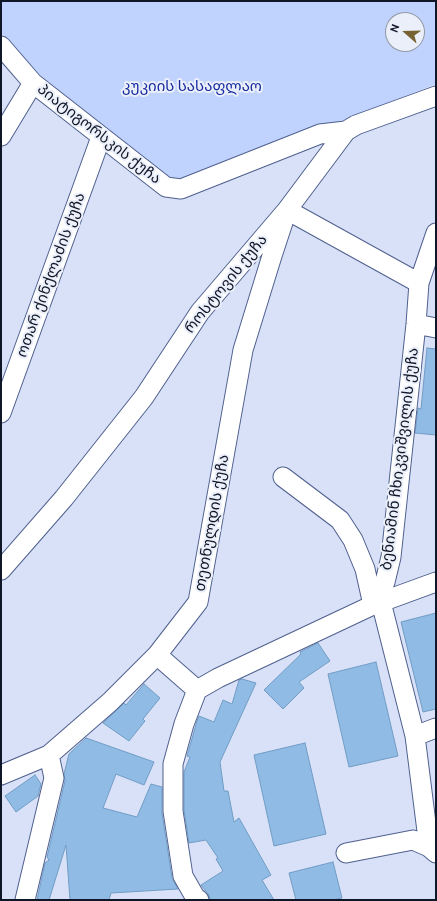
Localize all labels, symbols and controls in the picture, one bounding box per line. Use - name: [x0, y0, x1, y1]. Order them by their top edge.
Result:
- north arrow: [385, 12, 425, 52]
- text: N: [387, 22, 403, 34]
- park label: კუკიის სასაფლაო: [122, 78, 262, 96]
- street label: პიატიგორსკის ქუჩა: [34, 80, 164, 188]
- street label: ოთარ ქინქლაძის ქუჩა: [13, 190, 89, 360]
- street label: როსტოვის ქუჩა: [181, 231, 271, 337]
- street label: ბენიამინ ჩხიკვიშვილის ქუჩა: [377, 347, 423, 571]
- street label: თეთნულდის ქუჩა: [191, 453, 233, 593]

